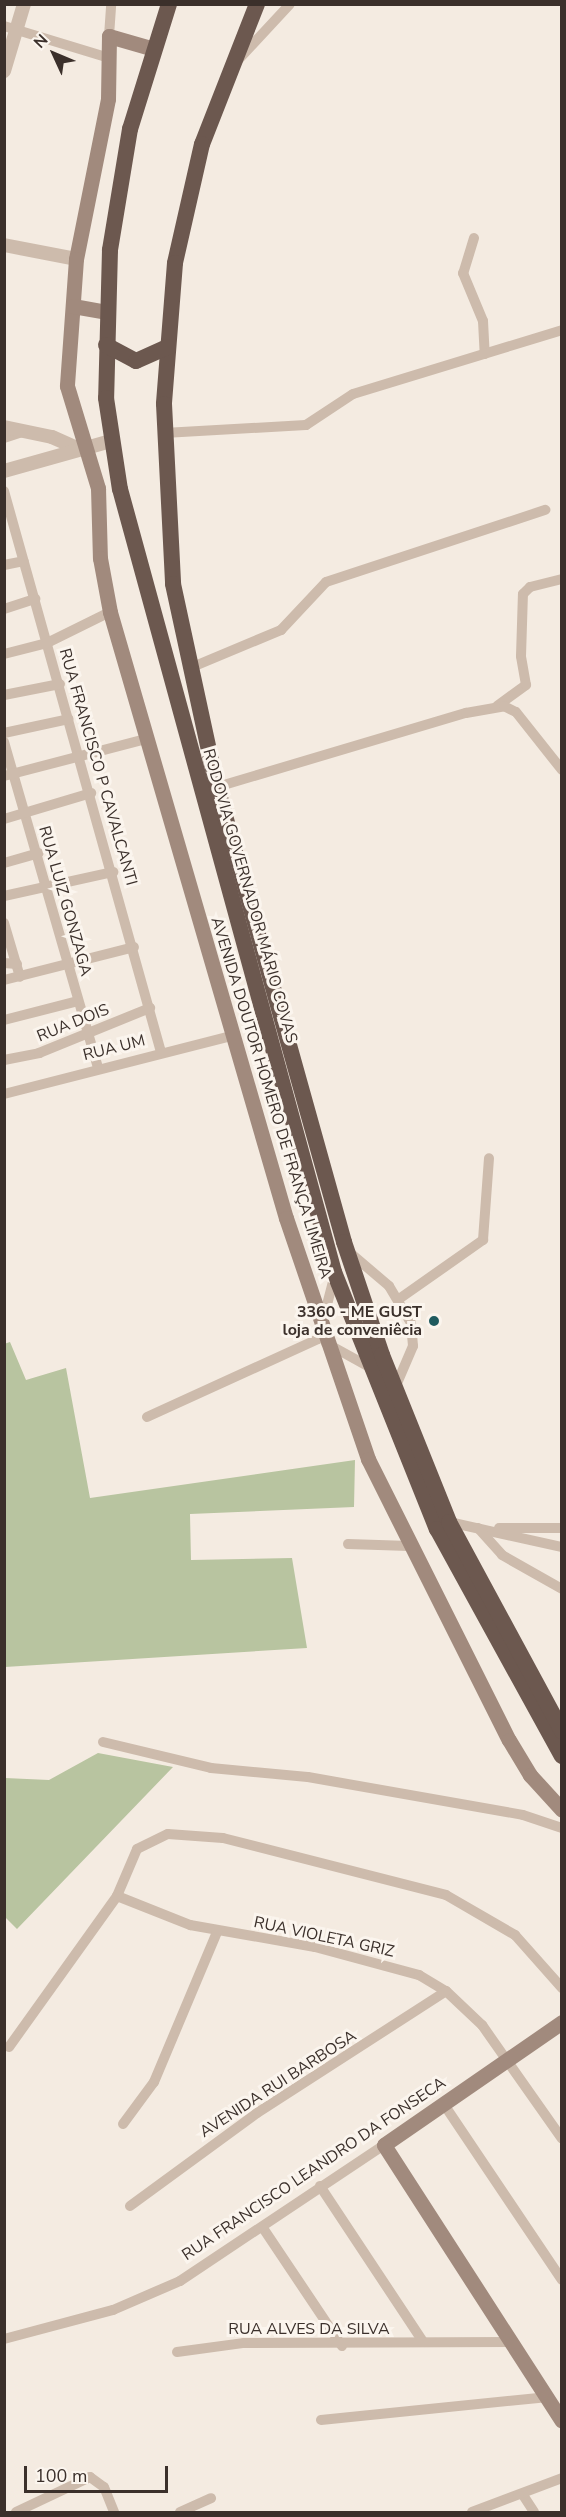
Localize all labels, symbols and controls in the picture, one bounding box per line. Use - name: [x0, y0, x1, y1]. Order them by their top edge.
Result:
- north arrow: [24, 24, 84, 84]
- text: N: [29, 30, 53, 53]
- street label: RUA FRANCISCO P CAVALCANTI: [55, 646, 141, 888]
- street label: RODOVIA GOVERNADOR MÁRIO COVAS: [199, 747, 301, 1045]
- street label: RUA LUIZ GONZAGA: [34, 824, 96, 978]
- street label: AVENIDA DOUTOR HOMERO DE FRANÇA LIMEIRA: [207, 915, 335, 1281]
- street label: RUA DOIS: [34, 1000, 112, 1046]
- street label: RUA UM: [81, 1031, 147, 1065]
- place label: 3360 - ME GUST loja de conveniêcia: [283, 1302, 422, 1340]
- marker: 3360 - ME GUST loja de conveniêcia: [427, 1314, 441, 1328]
- street label: RUA VIOLETA GRIZ: [252, 1913, 396, 1961]
- street label: AVENIDA RUI BARBOSA: [196, 2026, 360, 2142]
- street label: RUA FRANCISCO LEANDRO DA FONSECA: [179, 2073, 449, 2265]
- street label: RUA ALVES DA SILVA: [228, 2319, 390, 2339]
- scale bar: [27, 2454, 171, 2492]
- text: 100 m: [35, 2464, 87, 2488]

